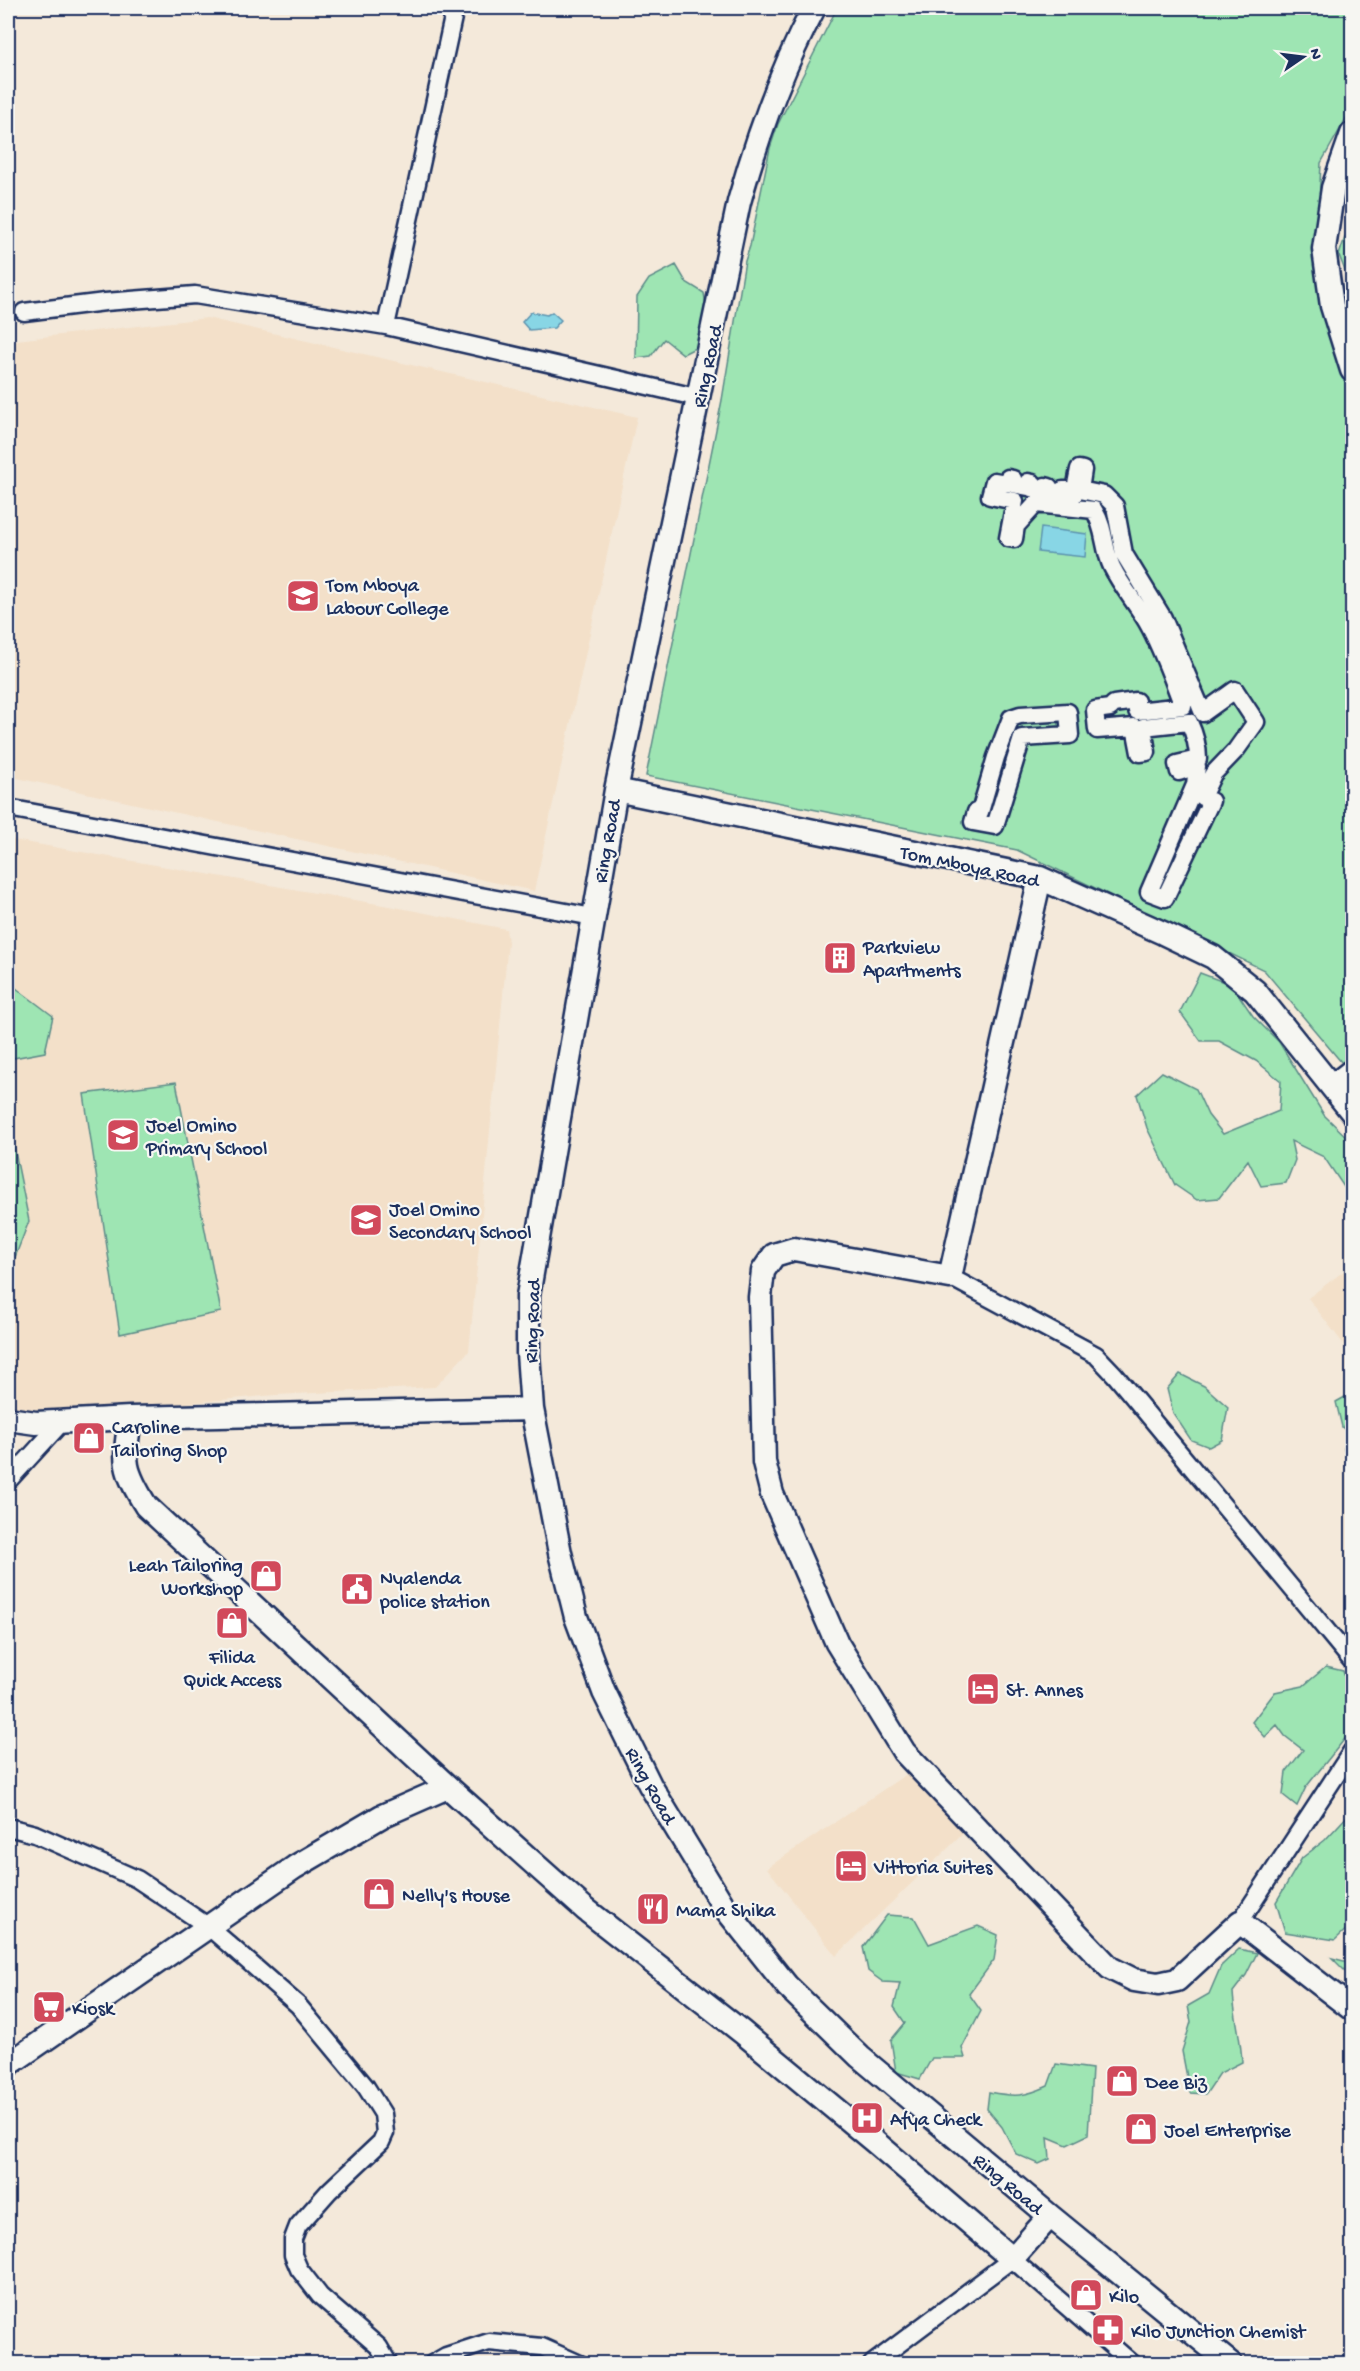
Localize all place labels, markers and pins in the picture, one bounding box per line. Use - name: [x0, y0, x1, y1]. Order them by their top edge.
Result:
- place label: Tom Mboya Labour College: [325, 576, 449, 622]
- school or university icon: Tom Mboya Labour College: [285, 578, 321, 614]
- place label: Parkview Apartments: [862, 938, 961, 984]
- building icon: Parkview Apartments: [822, 940, 858, 976]
- place label: Joel Omino Primary School: [145, 1116, 267, 1162]
- school or university icon: Joel Omino Primary School: [105, 1117, 141, 1153]
- place label: Joel Omino Secondary School: [389, 1200, 532, 1246]
- school or university icon: Joel Omino Secondary School: [348, 1202, 384, 1238]
- place label: Caroline Tailoring Shop: [111, 1418, 227, 1464]
- shop icon: Caroline Tailoring Shop: [71, 1420, 107, 1456]
- place label: Leah Tailoring Workshop: [129, 1556, 243, 1602]
- shop icon: Leah Tailoring Workshop: [248, 1558, 284, 1594]
- place label: Nyalenda police station: [379, 1569, 490, 1615]
- public building icon: Nyalenda police station: [339, 1571, 375, 1607]
- shop icon: Filida Quick Access: [214, 1605, 250, 1641]
- place label: Filida Quick Access: [183, 1648, 282, 1694]
- hotel icon: St. Annes: [965, 1671, 1001, 1707]
- place label: St. Annes: [1006, 1681, 1084, 1704]
- hotel icon: Vittoria Suites: [833, 1848, 869, 1884]
- place label: Vittoria Suites: [873, 1858, 993, 1881]
- shop icon: Nelly's House: [361, 1876, 397, 1912]
- place label: Nelly's House: [402, 1886, 511, 1909]
- restaurant icon: Mama Shika: [635, 1891, 671, 1927]
- place label: Mama Shika: [676, 1901, 776, 1924]
- supermarket icon: Kiosk: [31, 1989, 67, 2025]
- place label: Kiosk: [72, 1999, 116, 2022]
- shop icon: Dee Biz: [1104, 2063, 1140, 2099]
- place label: Dee Biz: [1143, 2073, 1208, 2096]
- hospital icon: Afya Check: [849, 2100, 885, 2136]
- place label: Afya Check: [890, 2110, 983, 2133]
- shop icon: Joel Enterprise: [1123, 2111, 1159, 2147]
- place label: Joel Enterprise: [1164, 2121, 1292, 2144]
- shop icon: Kilo: [1068, 2277, 1104, 2313]
- place label: Kilo: [1109, 2287, 1139, 2310]
- pharmacy icon: Kilo Junction Chemist: [1090, 2312, 1126, 2348]
- place label: Kilo Junction Chemist: [1131, 2322, 1307, 2345]

